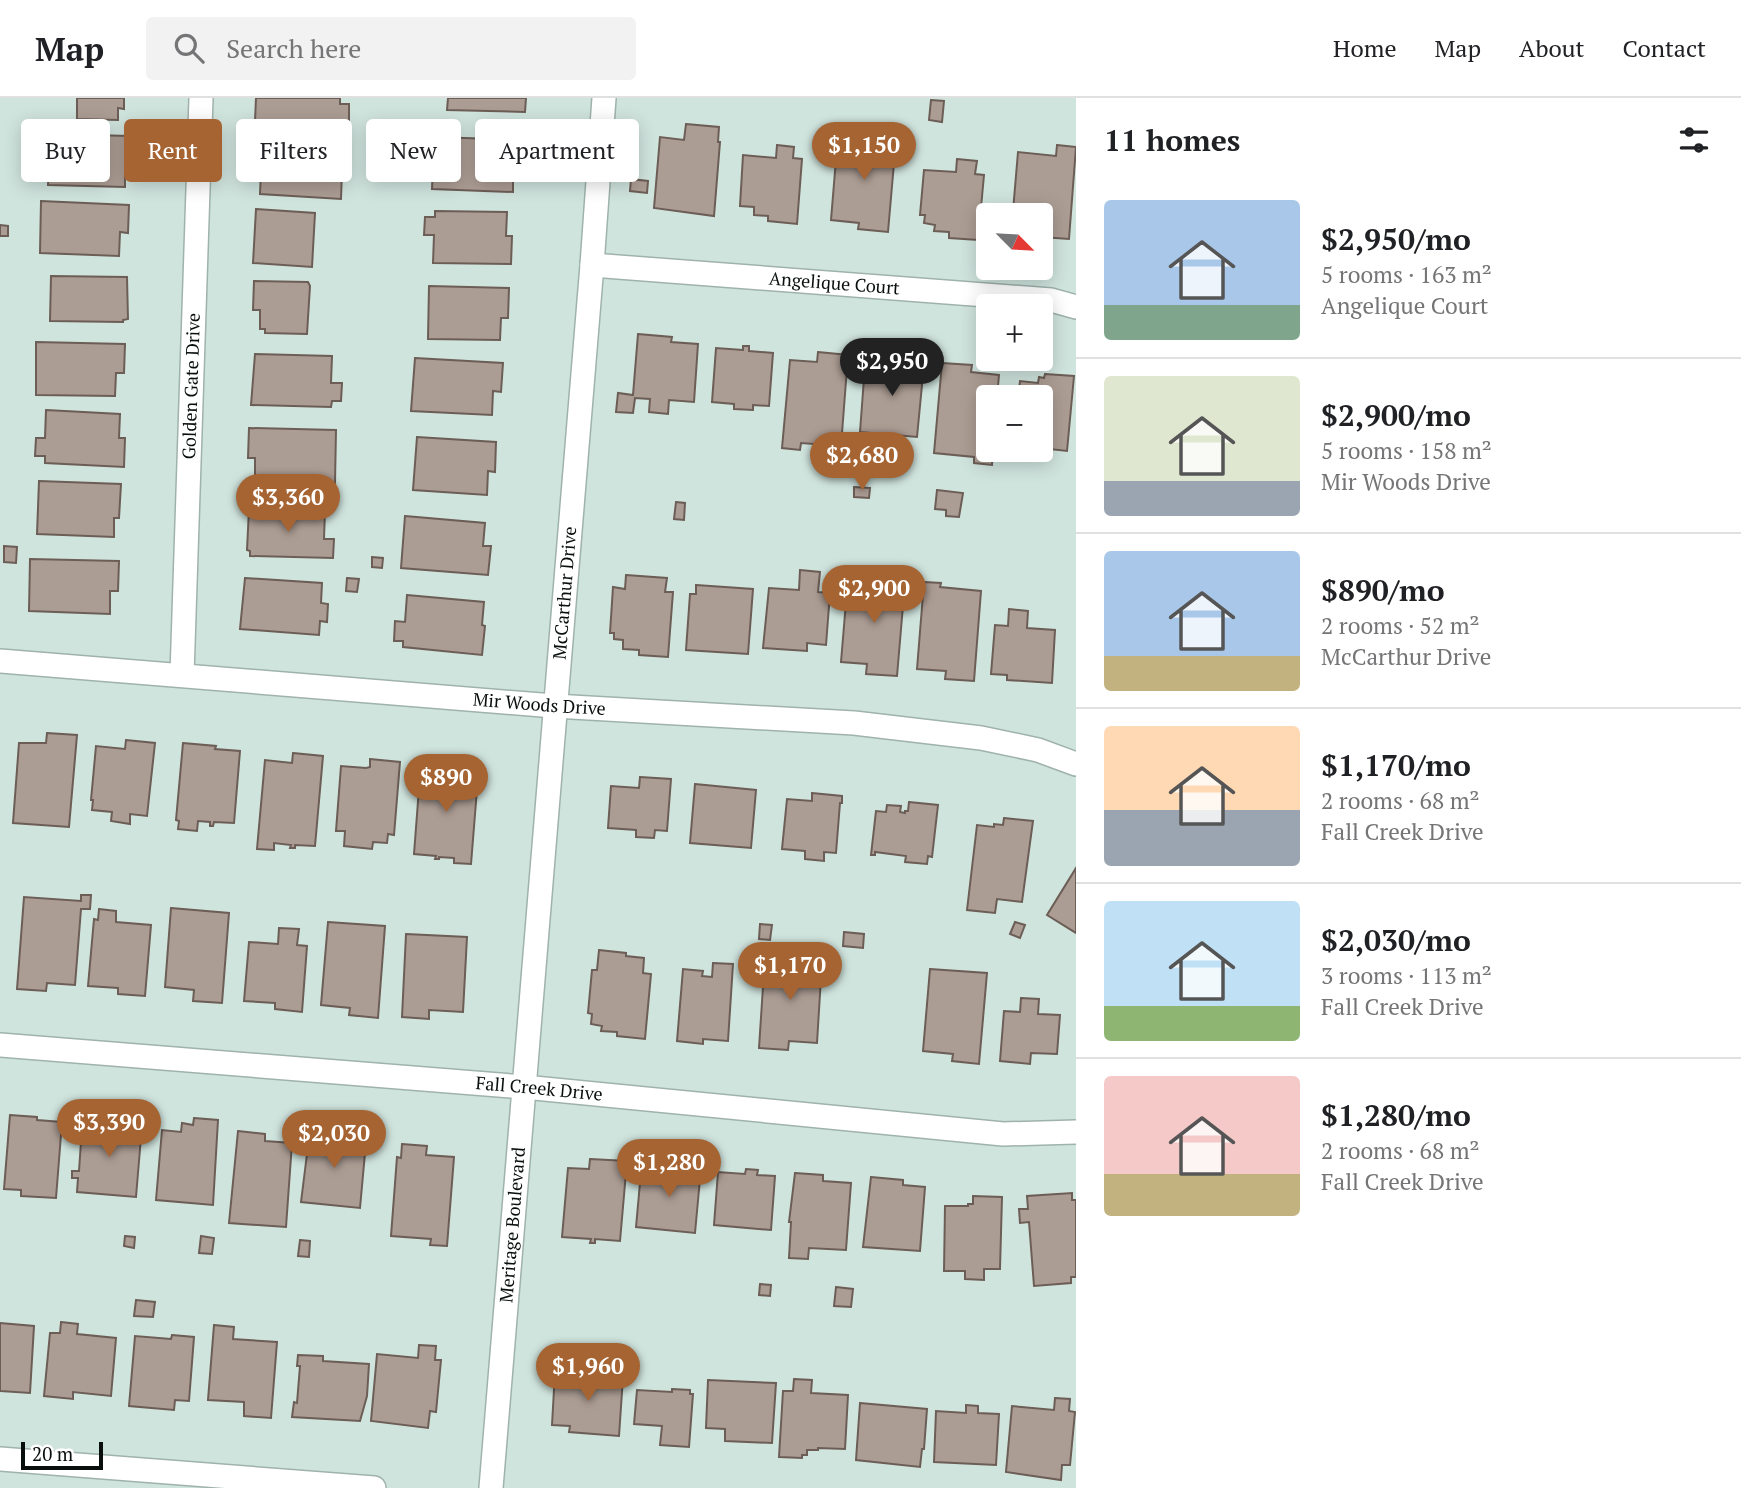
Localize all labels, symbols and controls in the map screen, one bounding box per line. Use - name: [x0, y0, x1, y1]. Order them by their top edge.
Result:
- search box: [146, 17, 636, 80]
- text: Map: [35, 27, 104, 70]
- icon: search: [170, 29, 208, 67]
- text: Search here: [226, 31, 361, 65]
- text: Home: [1333, 32, 1397, 64]
- text: Map: [1435, 32, 1481, 64]
- text: About: [1519, 32, 1585, 64]
- text: Contact: [1623, 32, 1706, 64]
- chip: Buy: [21, 119, 110, 182]
- chip: Rent: [124, 119, 222, 182]
- chip: Filters: [236, 119, 352, 182]
- chip: New: [366, 119, 461, 182]
- chip: Apartment: [475, 119, 639, 182]
- text: 11 homes: [1104, 120, 1240, 160]
- icon: filters: [1675, 121, 1713, 159]
- pin: $1,150: [807, 122, 921, 182]
- text: $1,150: [828, 129, 900, 160]
- north arrow: [976, 203, 1054, 280]
- map controls: [976, 203, 1053, 462]
- text: $2,950/mo: [1321, 219, 1471, 259]
- icon: home: [1160, 228, 1244, 312]
- text: 5 rooms · 163 m²: [1321, 259, 1492, 290]
- street label: Angelique Court: [768, 266, 901, 299]
- text: Angelique Court: [1321, 290, 1488, 321]
- button: +: [976, 294, 1053, 371]
- street label: Golden Gate Drive: [176, 313, 205, 460]
- pin: $2,950: [835, 338, 949, 398]
- text: $2,950: [856, 345, 928, 376]
- button: −: [976, 385, 1053, 462]
- text: $2,900/mo: [1321, 395, 1471, 435]
- icon: home: [1160, 404, 1244, 488]
- pin: $2,680: [805, 432, 919, 492]
- text: 5 rooms · 158 m²: [1321, 435, 1492, 466]
- text: $2,680: [826, 439, 898, 470]
- text: Mir Woods Drive: [1321, 466, 1491, 497]
- pin: $3,360: [231, 474, 345, 534]
- text: $3,360: [252, 481, 324, 512]
- street label: McCarthur Drive: [546, 525, 581, 660]
- pin: $2,900: [817, 566, 931, 625]
- text: $890/mo: [1321, 570, 1445, 610]
- text: $2,900: [838, 572, 910, 603]
- icon: home: [1160, 579, 1244, 663]
- text: 2 rooms · 52 m²: [1321, 610, 1480, 641]
- text: McCarthur Drive: [1321, 641, 1491, 672]
- street label: Mir Woods Drive: [472, 686, 606, 720]
- text: $1,170/mo: [1321, 745, 1471, 785]
- pin: $890: [405, 754, 487, 814]
- icon: home: [1160, 754, 1244, 838]
- text: $890: [420, 761, 472, 792]
- text: 2 rooms · 68 m²: [1321, 785, 1480, 816]
- text: Fall Creek Drive: [1321, 816, 1484, 847]
- text: $2,030/mo: [1321, 920, 1471, 960]
- icon: home: [1160, 929, 1244, 1013]
- pin: $1,170: [733, 942, 847, 1002]
- text: $1,170: [754, 949, 826, 980]
- text: 3 rooms · 113 m²: [1321, 960, 1492, 991]
- text: Fall Creek Drive: [1321, 991, 1484, 1022]
- street label: Fall Creek Drive: [475, 1070, 604, 1106]
- text: $1,280/mo: [1321, 1095, 1471, 1135]
- pin: $3,390: [52, 1100, 166, 1159]
- icon: home: [1160, 1104, 1244, 1188]
- text: $3,390: [73, 1106, 145, 1137]
- pin: $2,030: [277, 1110, 391, 1170]
- text: $2,030: [298, 1117, 370, 1148]
- text: 2 rooms · 68 m²: [1321, 1135, 1480, 1166]
- pin: $1,280: [612, 1140, 726, 1199]
- street label: Meritage Boulevard: [493, 1146, 530, 1304]
- text: $1,280: [633, 1146, 705, 1177]
- text: Fall Creek Drive: [1321, 1166, 1484, 1197]
- pin: $1,960: [531, 1344, 645, 1403]
- text: $1,960: [552, 1350, 624, 1381]
- scale bar: [21, 1439, 103, 1471]
- text: 20 m: [32, 1441, 73, 1466]

